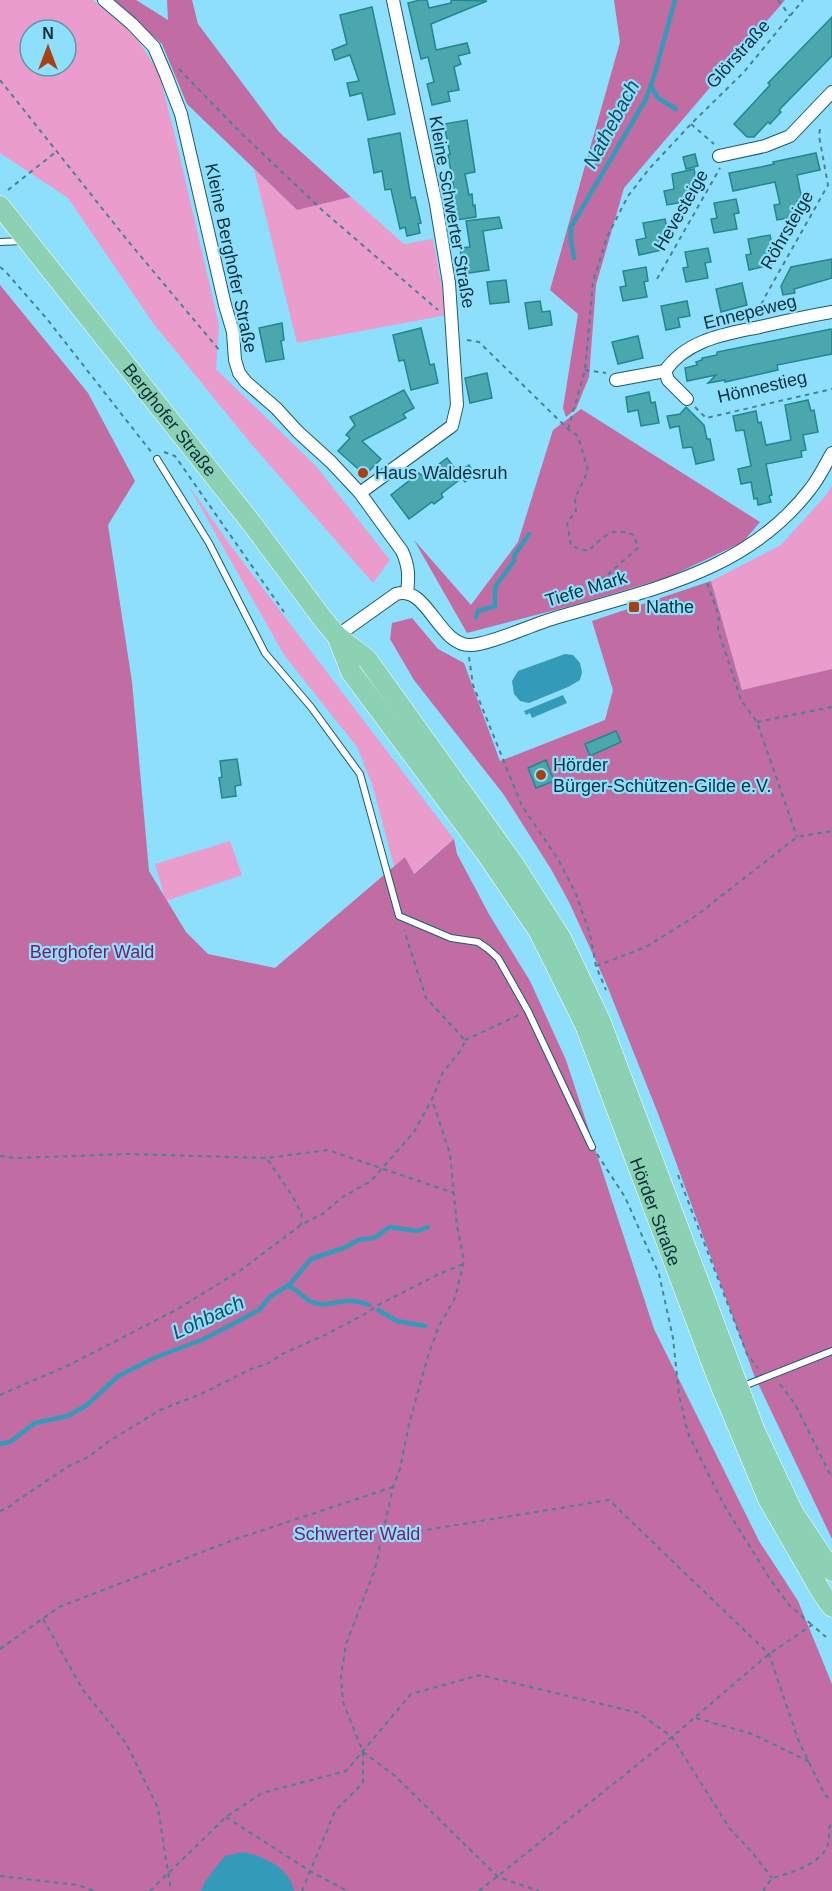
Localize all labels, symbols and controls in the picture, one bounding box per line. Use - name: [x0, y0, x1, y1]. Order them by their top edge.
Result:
- street label: Glörstraße: [702, 16, 774, 92]
- north arrow: [18, 18, 78, 78]
- text: N: [42, 25, 54, 42]
- water label: Nathebach: [579, 76, 643, 172]
- street label: Kleine Schwerter Straße: [425, 114, 479, 310]
- street label: Kleine Berghofer Straße: [201, 161, 261, 355]
- street label: Hevesteige: [650, 166, 712, 254]
- street label: Röhrsteige: [757, 187, 817, 273]
- street label: Ennepeweg: [701, 291, 799, 333]
- street label: Berghofer Straße: [119, 360, 220, 480]
- street label: Hönnestieg: [715, 367, 809, 407]
- place label: Haus Waldesruh: [375, 463, 507, 483]
- marker: Haus Waldesruh: [356, 466, 370, 480]
- street label: Tiefe Mark: [543, 567, 630, 611]
- place label: Nathe: [646, 597, 694, 617]
- marker: Nathe: [627, 600, 641, 614]
- place label: Hörder Bürger-Schützen-Gilde e.V.: [553, 755, 771, 796]
- marker: Hörder Bürger-Schützen-Gilde e.V.: [534, 768, 548, 782]
- park label: Berghofer Wald: [30, 942, 154, 962]
- street label: Hörder Straße: [626, 1155, 685, 1269]
- water label: Lohbach: [169, 1291, 247, 1343]
- park label: Schwerter Wald: [294, 1524, 420, 1544]

